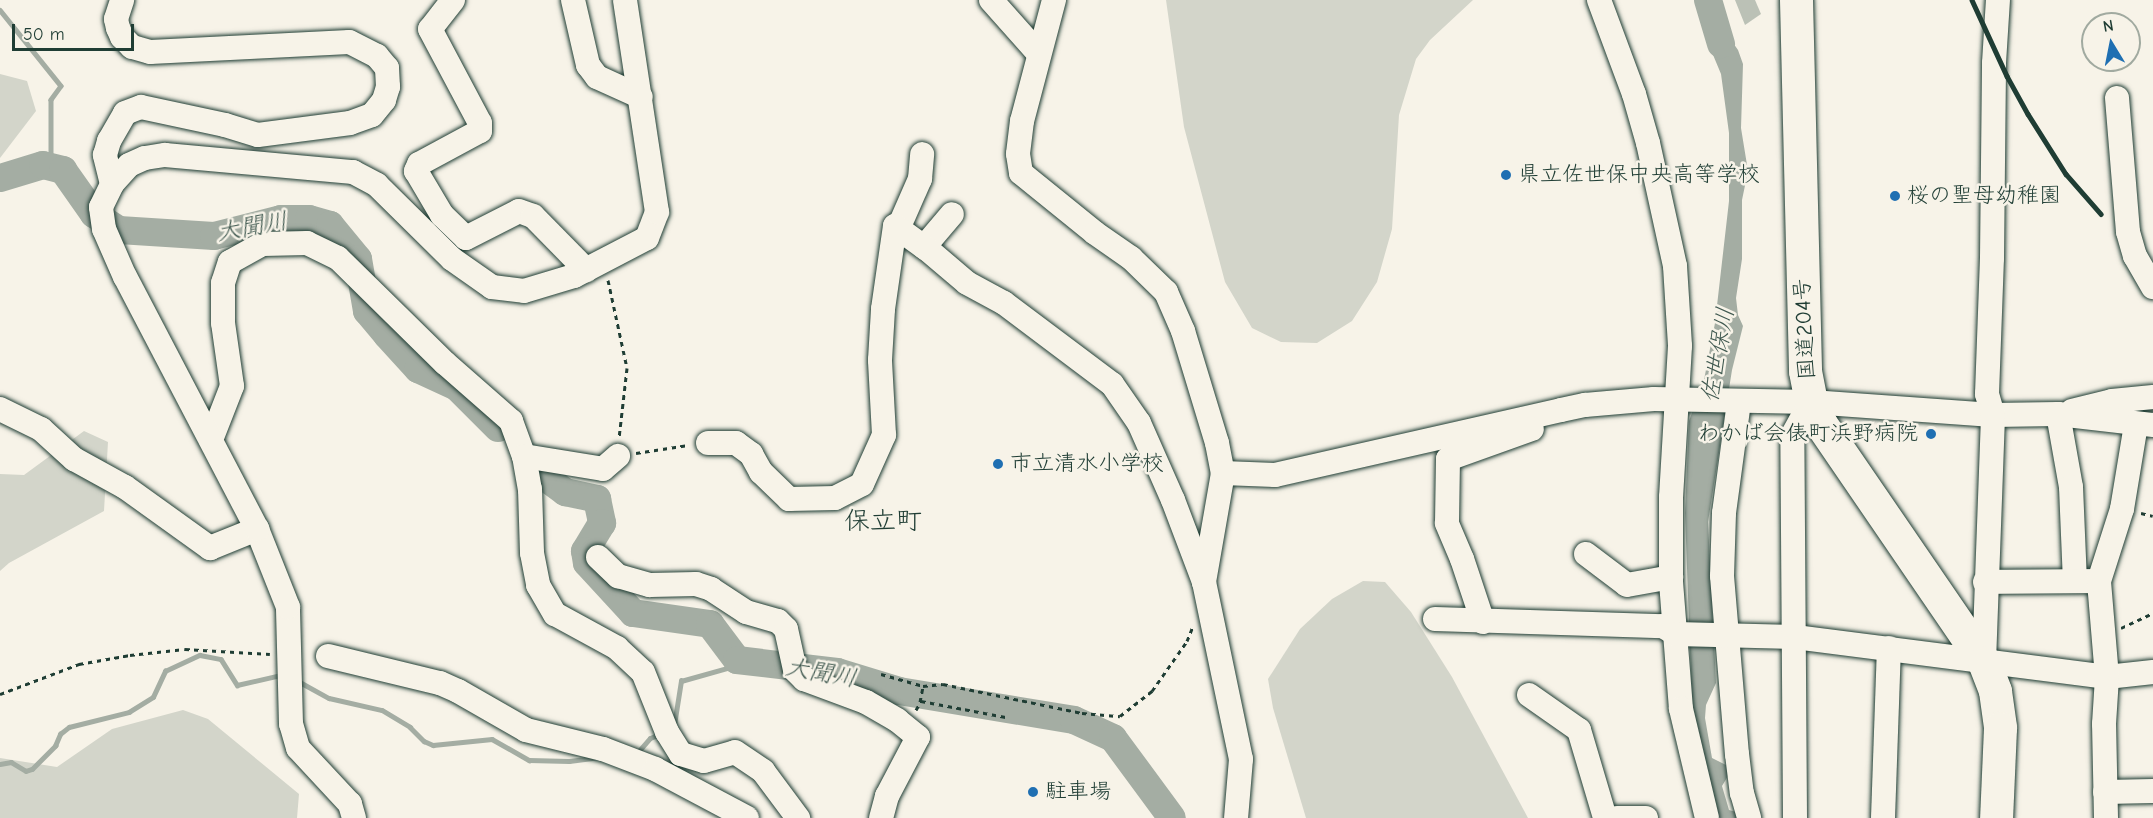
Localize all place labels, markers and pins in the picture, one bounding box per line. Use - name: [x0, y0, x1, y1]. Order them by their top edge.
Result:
- place label: 県立佐世保中央高等学校: [1518, 162, 1760, 188]
- marker: 県立佐世保中央高等学校: [1499, 168, 1513, 182]
- place label: 桜の聖母幼稚園: [1907, 183, 2061, 209]
- marker: 桜の聖母幼稚園: [1888, 189, 1902, 203]
- place label: わかば会俵町浜野病院: [1698, 421, 1918, 447]
- marker: わかば会俵町浜野病院: [1922, 425, 1940, 443]
- place label: 市立清水小学校: [1010, 451, 1164, 477]
- marker: 市立清水小学校: [991, 457, 1005, 471]
- place label: 駐車場: [1045, 779, 1111, 805]
- marker: 駐車場: [1026, 785, 1040, 799]

